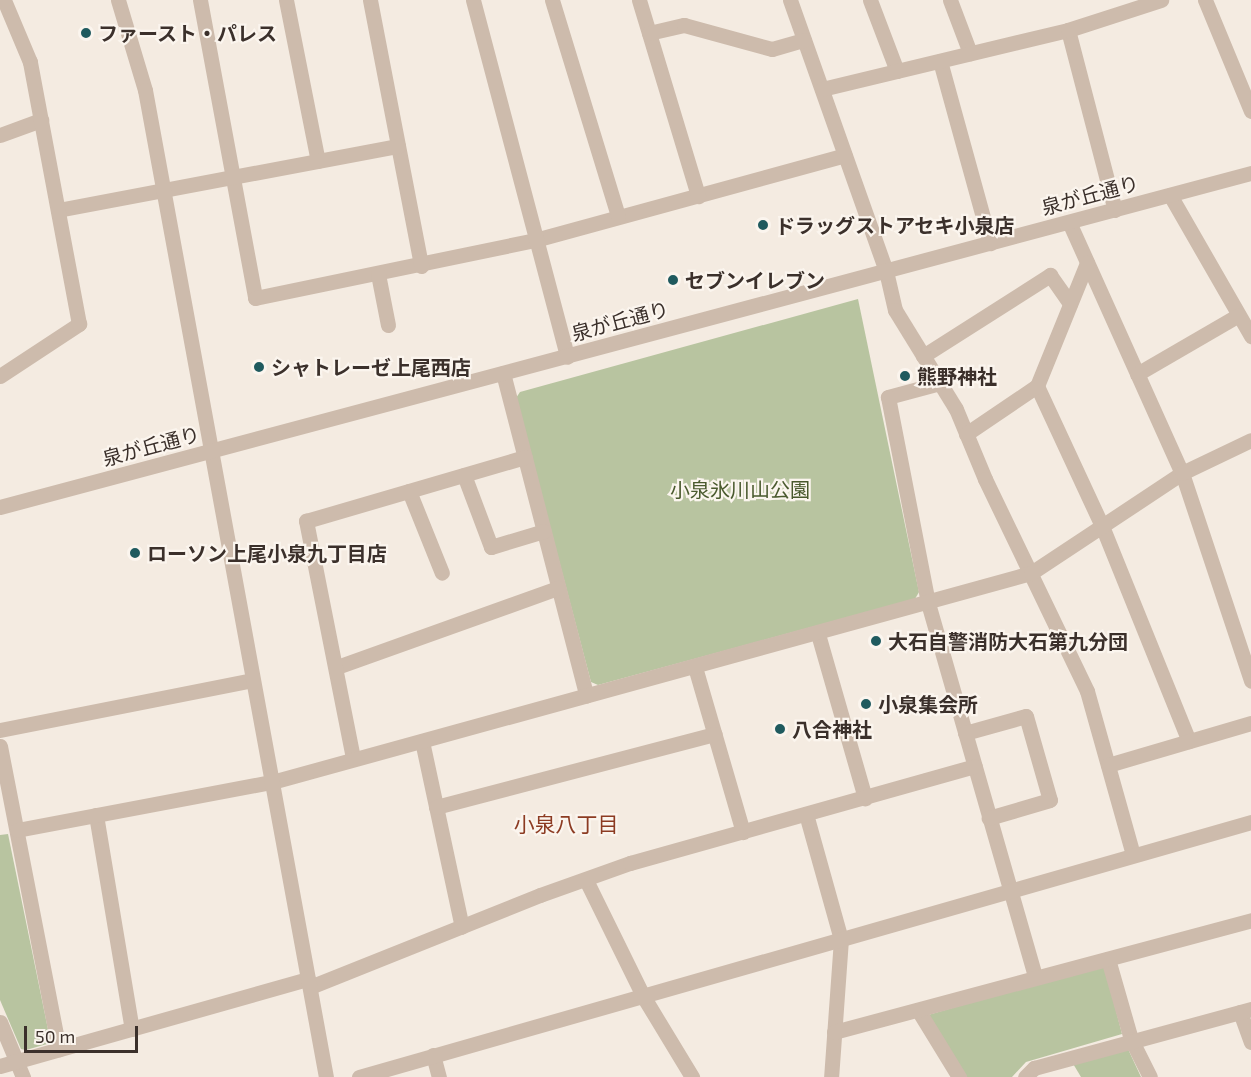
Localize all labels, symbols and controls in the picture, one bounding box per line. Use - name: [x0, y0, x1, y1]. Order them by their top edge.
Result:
- place label: ファースト・パレス: [98, 21, 278, 45]
- marker: ファースト・パレス: [79, 26, 93, 40]
- street label: 泉が丘通り: [1039, 170, 1141, 220]
- place label: ドラッグストアセキ小泉店: [775, 213, 1015, 237]
- marker: ドラッグストアセキ小泉店: [756, 218, 770, 232]
- place label: セブンイレブン: [685, 268, 825, 292]
- marker: セブンイレブン: [666, 273, 680, 287]
- street label: 泉が丘通り: [569, 296, 671, 346]
- place label: シャトレーゼ上尾西店: [271, 355, 471, 379]
- marker: シャトレーゼ上尾西店: [252, 360, 266, 374]
- place label: 熊野神社: [917, 364, 997, 388]
- marker: 熊野神社: [898, 369, 912, 383]
- street label: 泉が丘通り: [100, 421, 202, 471]
- park label: 小泉氷川山公園: [670, 477, 810, 501]
- place label: ローソン上尾小泉九丁目店: [147, 541, 387, 565]
- marker: ローソン上尾小泉九丁目店: [128, 546, 142, 560]
- place label: 大石自警消防大石第九分団: [888, 629, 1128, 653]
- marker: 大石自警消防大石第九分団: [869, 634, 883, 648]
- place label: 小泉集会所: [878, 692, 978, 716]
- marker: 小泉集会所: [859, 697, 873, 711]
- place label: 八合神社: [792, 717, 872, 741]
- marker: 八合神社: [773, 722, 787, 736]
- district label: 小泉八丁目: [514, 811, 618, 837]
- scale bar: [27, 1014, 141, 1052]
- text: 50 m: [35, 1025, 75, 1047]

